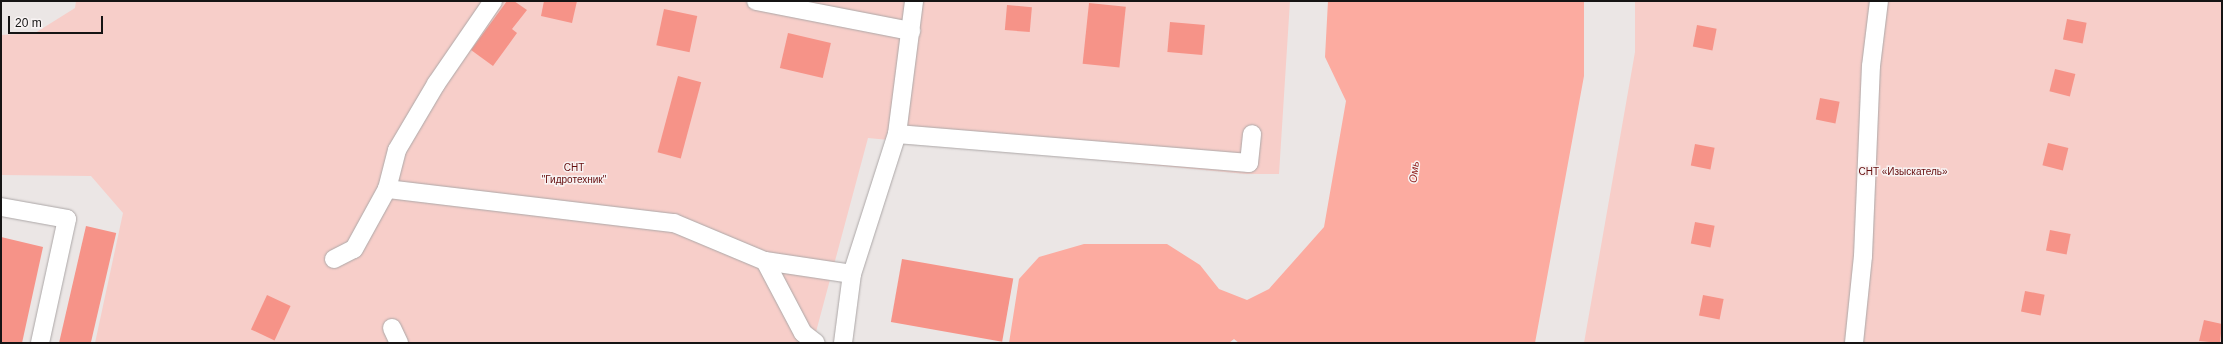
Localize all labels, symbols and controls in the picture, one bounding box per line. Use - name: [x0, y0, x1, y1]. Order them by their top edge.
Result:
- scale bar: [10, 8, 105, 34]
- text: 20 m: [15, 16, 42, 30]
- water label: Омь: [1406, 160, 1422, 184]
- park label: СНТ "Гидротехник": [542, 161, 606, 184]
- park label: СНТ «Изыскатель»: [1858, 166, 1948, 178]

